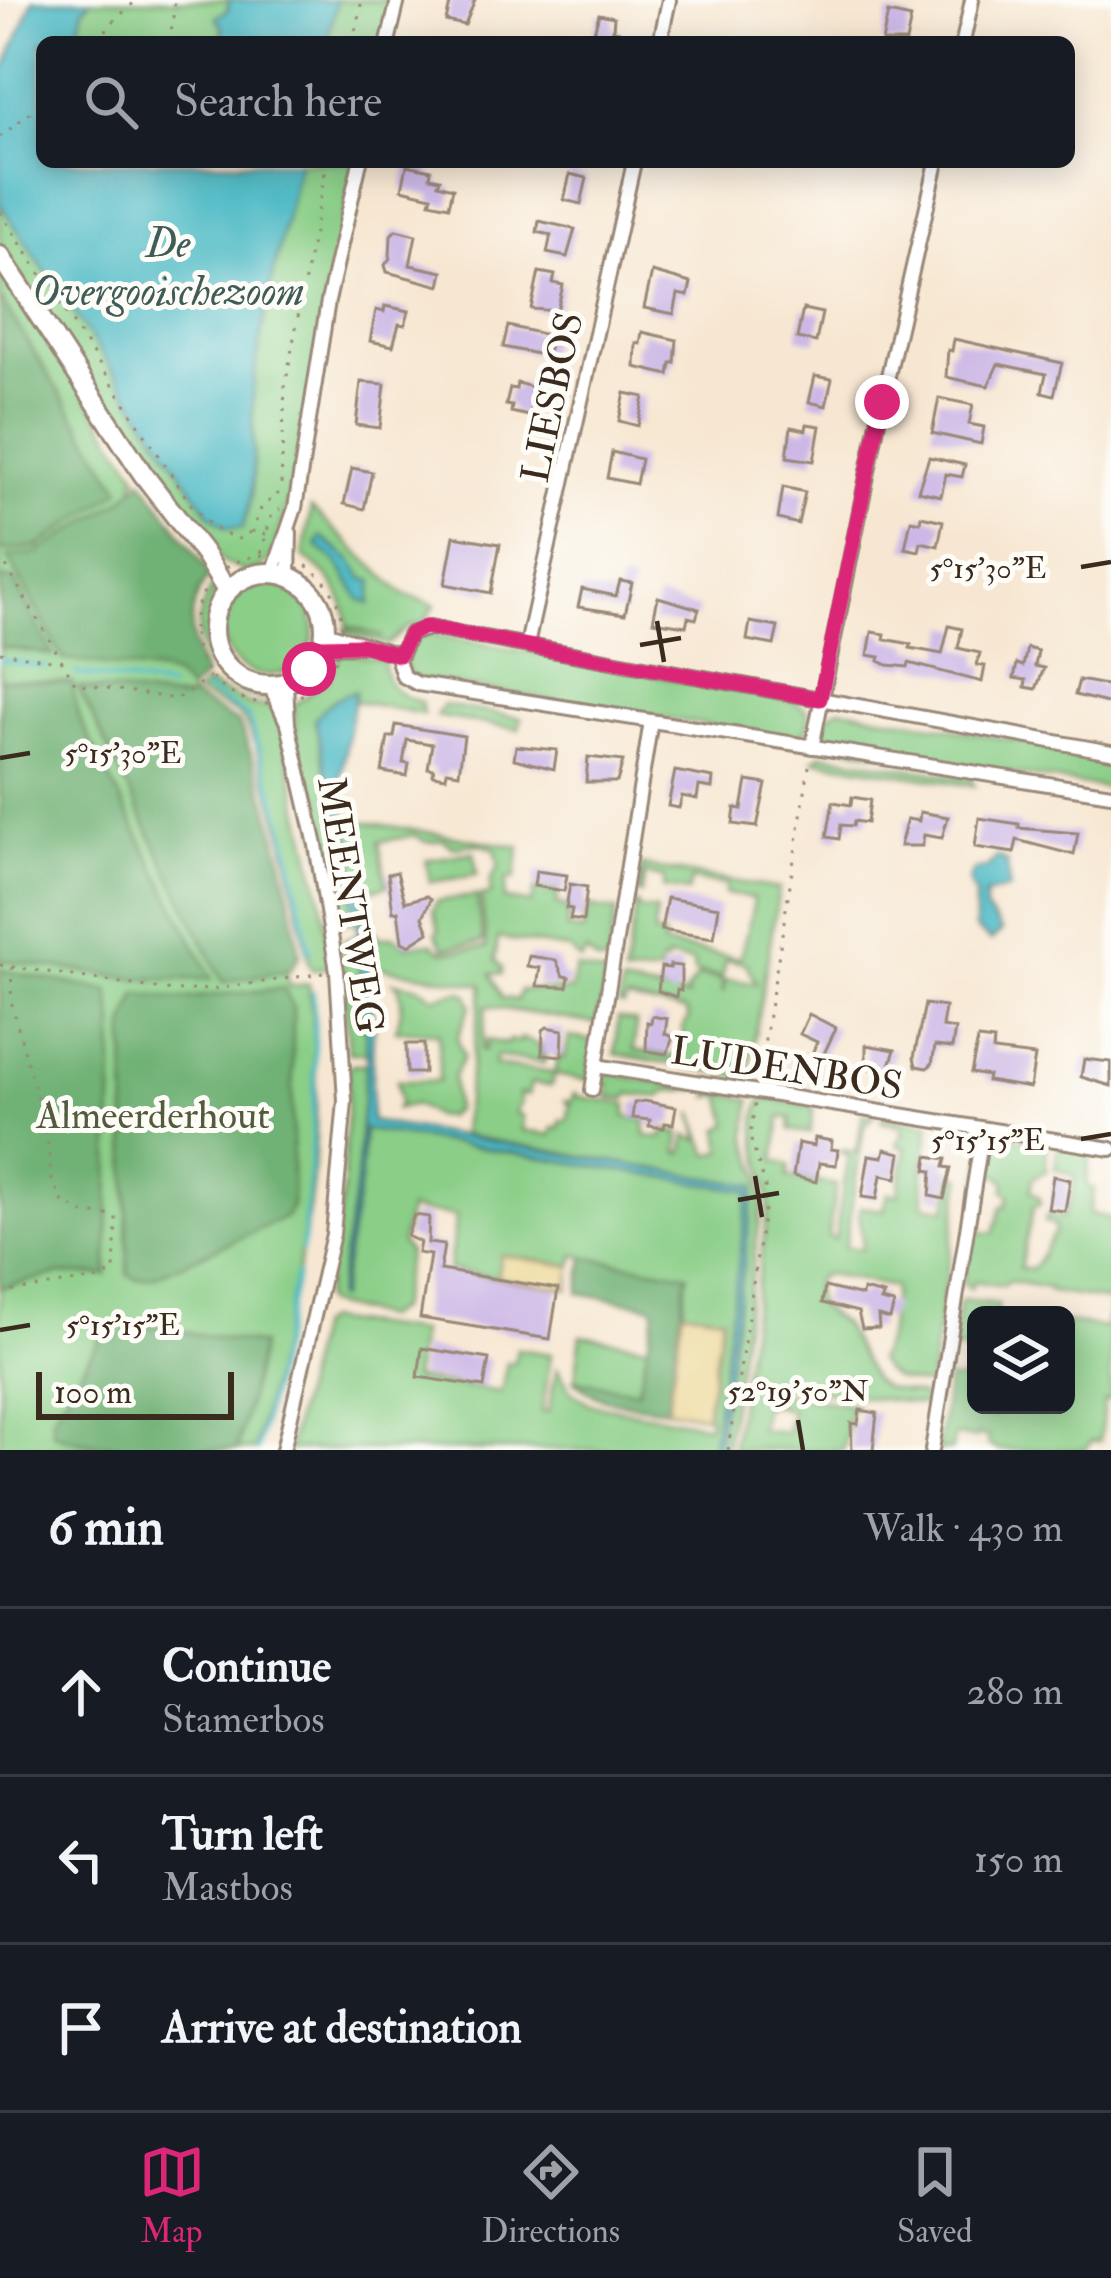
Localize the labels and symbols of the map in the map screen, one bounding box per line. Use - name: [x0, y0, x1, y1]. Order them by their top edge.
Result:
- water label: De Overgooischezoom: [32, 218, 304, 318]
- street label: LIESBOS: [511, 308, 594, 487]
- route end: [855, 375, 909, 429]
- text: 5°15'30"E: [930, 550, 1046, 587]
- route start: [282, 642, 336, 696]
- text: 5°15'30"E: [65, 735, 181, 772]
- street label: MEENTWEG: [306, 773, 395, 1037]
- street label: LUDENBOS: [667, 1026, 906, 1111]
- park label: Almeerderhout: [35, 1091, 270, 1140]
- text: 5°15'15"E: [931, 1122, 1045, 1159]
- text: 5°15'15"E: [66, 1307, 180, 1344]
- scale bar: [36, 1366, 234, 1419]
- text: 52°19'50"N: [728, 1373, 869, 1410]

